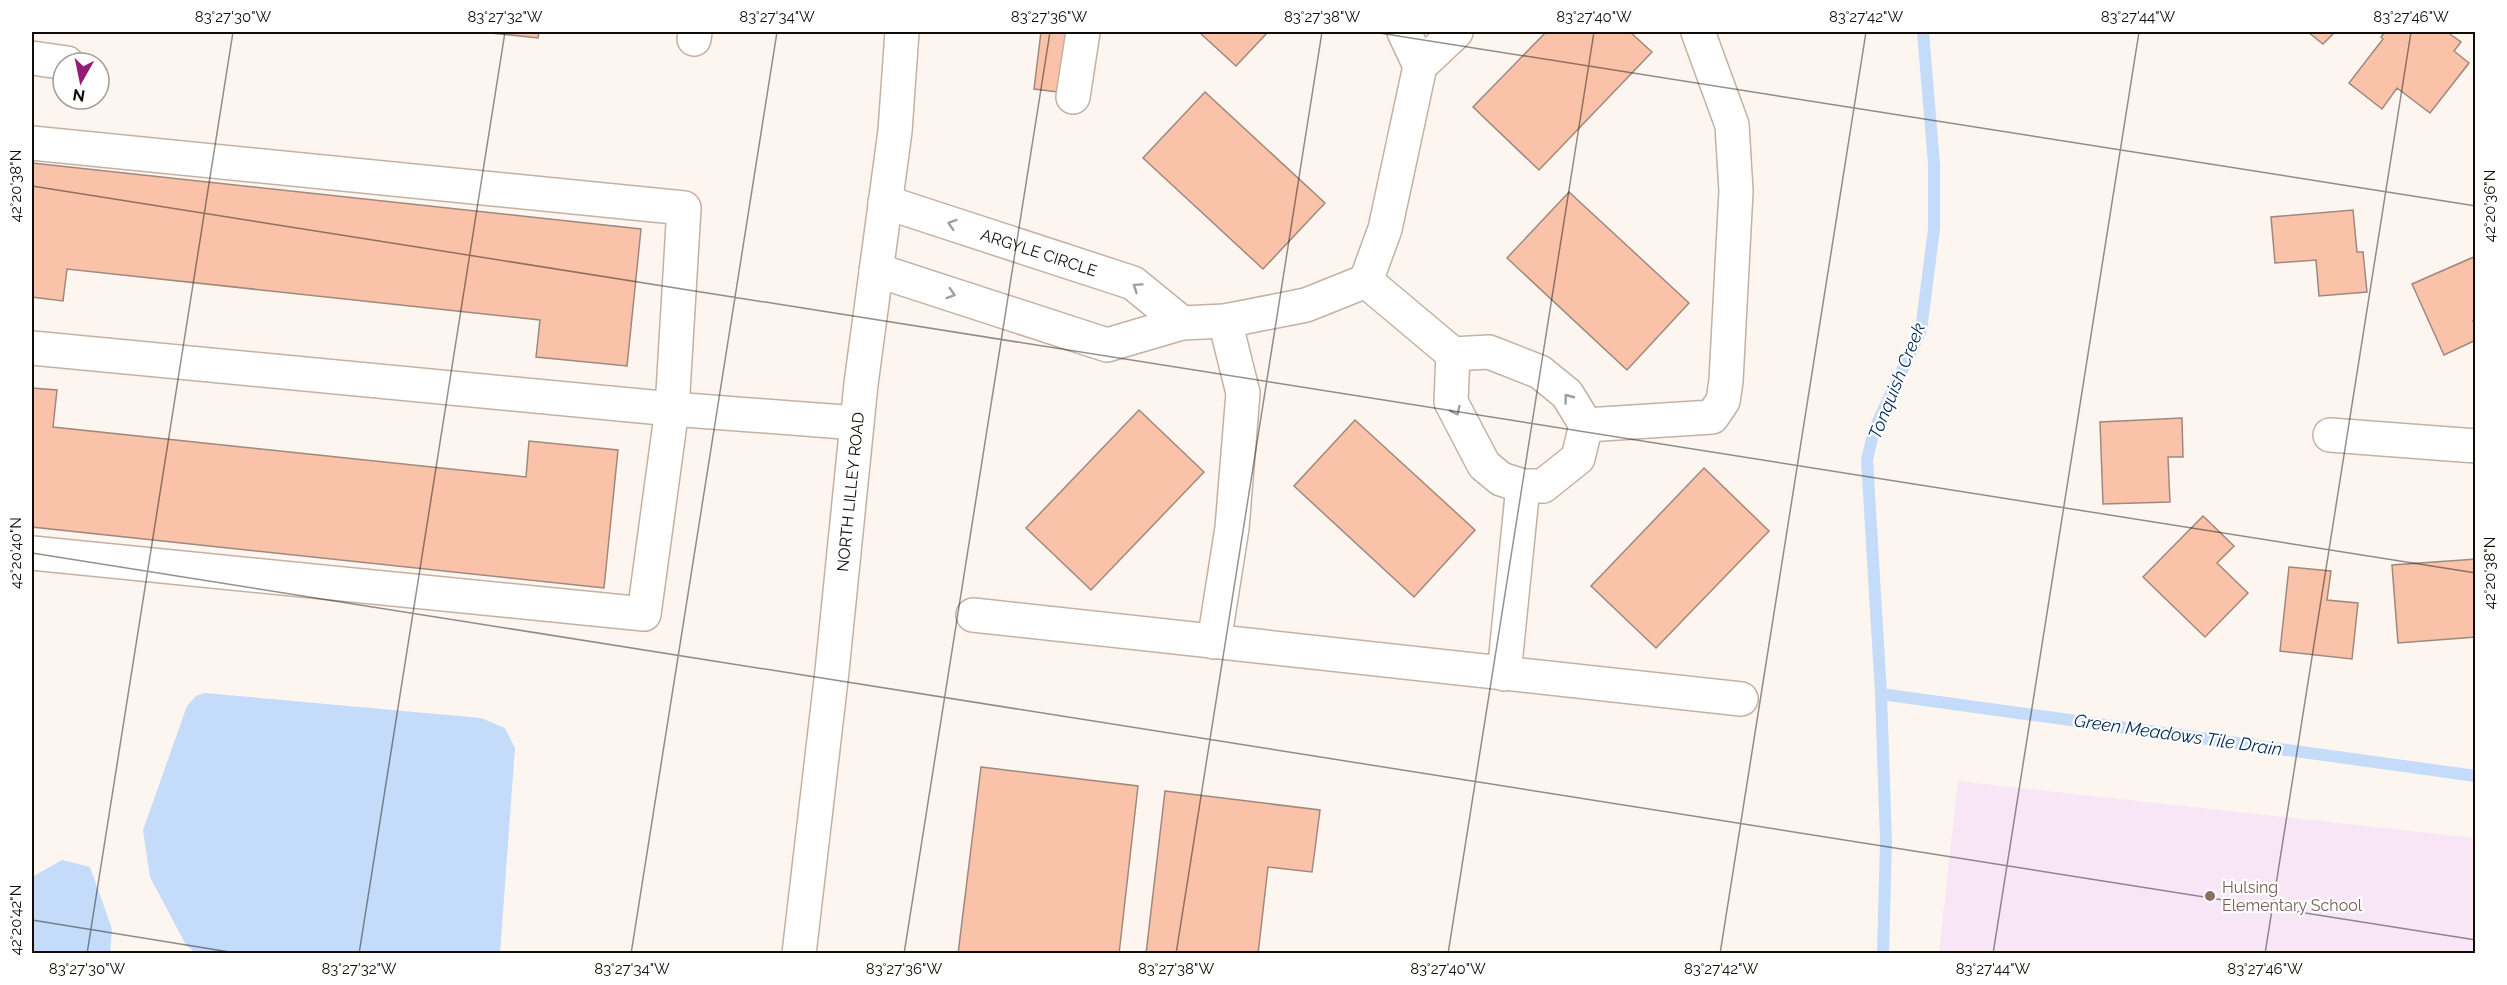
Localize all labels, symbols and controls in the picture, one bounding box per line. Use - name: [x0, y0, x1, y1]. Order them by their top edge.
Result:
- text: 83°27'30"W: [195, 8, 272, 26]
- text: 83°27'32"W: [467, 8, 543, 26]
- text: 83°27'34"W: [739, 8, 815, 26]
- text: 83°27'36"W: [1011, 8, 1087, 26]
- text: 83°27'38"W: [1284, 8, 1360, 26]
- text: 83°27'40"W: [1556, 8, 1632, 26]
- text: 83°27'42"W: [1829, 8, 1903, 26]
- text: 83°27'44"W: [2101, 8, 2176, 26]
- text: 83°27'46"W: [2373, 8, 2449, 26]
- north arrow: [51, 51, 111, 111]
- text: N: [71, 85, 86, 106]
- text: 42°20'38"N: [7, 150, 25, 222]
- text: 42°20'36"N: [2481, 170, 2499, 242]
- one-way arrow: [947, 219, 958, 231]
- street label: ARGYLE CIRCLE: [978, 225, 1100, 281]
- one-way arrow: [1132, 283, 1143, 294]
- one-way arrow: [945, 287, 956, 300]
- water label: Tonquish Creek: [1864, 319, 1930, 442]
- one-way arrow: [1565, 394, 1576, 405]
- one-way arrow: [1449, 405, 1461, 416]
- street label: NORTH LILLEY ROAD: [833, 411, 868, 573]
- text: 42°20'40"N: [7, 517, 25, 589]
- text: 42°20'38"N: [2481, 537, 2499, 609]
- water label: Green Meadows Tile Drain: [2073, 709, 2284, 760]
- place label: Hulsing Elementary School: [2222, 878, 2363, 915]
- text: 42°20'42"N: [7, 885, 25, 955]
- marker: Hulsing Elementary School: [2203, 889, 2217, 903]
- text: 83°27'30"W: [49, 960, 126, 978]
- text: 83°27'32"W: [321, 960, 397, 978]
- text: 83°27'34"W: [594, 960, 670, 978]
- text: 83°27'36"W: [866, 960, 942, 978]
- text: 83°27'38"W: [1138, 960, 1214, 978]
- text: 83°27'40"W: [1410, 960, 1486, 978]
- text: 83°27'42"W: [1684, 960, 1758, 978]
- text: 83°27'44"W: [1956, 960, 2031, 978]
- text: 83°27'46"W: [2227, 960, 2303, 978]

